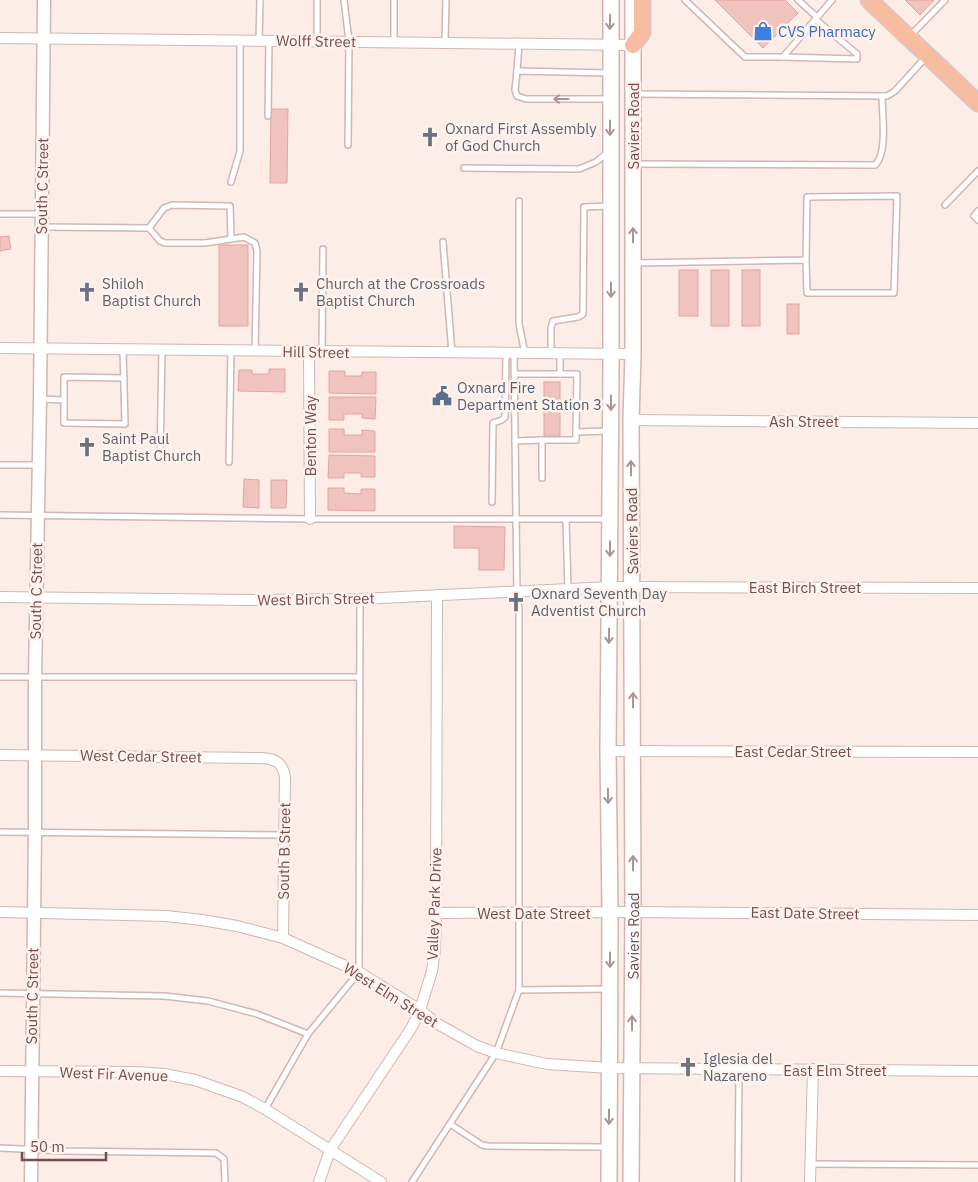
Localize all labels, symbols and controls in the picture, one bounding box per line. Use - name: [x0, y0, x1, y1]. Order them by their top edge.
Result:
- one-way arrow: [605, 14, 615, 30]
- shop icon: CVS Pharmacy: [752, 20, 774, 42]
- place label: CVS Pharmacy: [778, 22, 876, 41]
- street label: Wolff Street: [276, 31, 356, 51]
- street label: Saviers Road: [624, 83, 643, 169]
- one-way arrow: [554, 94, 570, 104]
- place label: Oxnard First Assembly of God Church: [445, 119, 597, 155]
- one-way arrow: [605, 120, 615, 136]
- church icon: Oxnard First Assembly of God Church: [419, 126, 441, 148]
- street label: South C Street: [32, 137, 52, 235]
- one-way arrow: [628, 227, 638, 243]
- place label: Shiloh Baptist Church: [102, 274, 201, 310]
- place label: Church at the Crossroads Baptist Church: [316, 274, 485, 310]
- church icon: Shiloh Baptist Church: [76, 281, 98, 303]
- church icon: Church at the Crossroads Baptist Church: [290, 281, 312, 303]
- one-way arrow: [606, 282, 616, 298]
- street label: Hill Street: [282, 342, 350, 362]
- place label: Oxnard Fire Department Station 3: [457, 378, 602, 414]
- public building icon: Oxnard Fire Department Station 3: [431, 385, 453, 407]
- one-way arrow: [606, 394, 616, 411]
- street label: Benton Way: [301, 395, 320, 476]
- street label: Ash Street: [769, 412, 839, 431]
- place label: Saint Paul Baptist Church: [102, 429, 201, 465]
- church icon: Saint Paul Baptist Church: [76, 436, 98, 458]
- one-way arrow: [626, 461, 636, 477]
- street label: Saviers Road: [622, 487, 642, 575]
- one-way arrow: [605, 540, 615, 557]
- street label: South C Street: [26, 542, 46, 640]
- street label: East Birch Street: [749, 578, 861, 597]
- place label: Oxnard Seventh Day Adventist Church: [531, 584, 668, 620]
- street label: West Birch Street: [257, 588, 375, 610]
- church icon: Oxnard Seventh Day Adventist Church: [505, 591, 527, 613]
- one-way arrow: [604, 628, 614, 644]
- one-way arrow: [628, 693, 638, 709]
- street label: East Cedar Street: [734, 742, 852, 761]
- street label: West Cedar Street: [80, 745, 202, 767]
- one-way arrow: [603, 787, 613, 803]
- street label: South B Street: [274, 802, 294, 900]
- street label: Valley Park Drive: [423, 847, 445, 961]
- one-way arrow: [628, 855, 638, 872]
- street label: Saviers Road: [623, 893, 643, 980]
- street label: East Date Street: [750, 903, 860, 923]
- street label: West Date Street: [477, 904, 591, 923]
- street label: South C Street: [22, 947, 42, 1045]
- one-way arrow: [605, 952, 615, 968]
- street label: West Elm Street: [340, 958, 442, 1032]
- one-way arrow: [627, 1015, 637, 1032]
- place label: Iglesia del Nazareno: [703, 1049, 773, 1085]
- church icon: Iglesia del Nazareno: [677, 1056, 699, 1078]
- street label: East Elm Street: [783, 1061, 887, 1080]
- street label: West Fir Avenue: [59, 1063, 169, 1085]
- one-way arrow: [604, 1108, 614, 1124]
- scale bar: [22, 1130, 106, 1162]
- text: 50 m: [30, 1137, 65, 1156]

